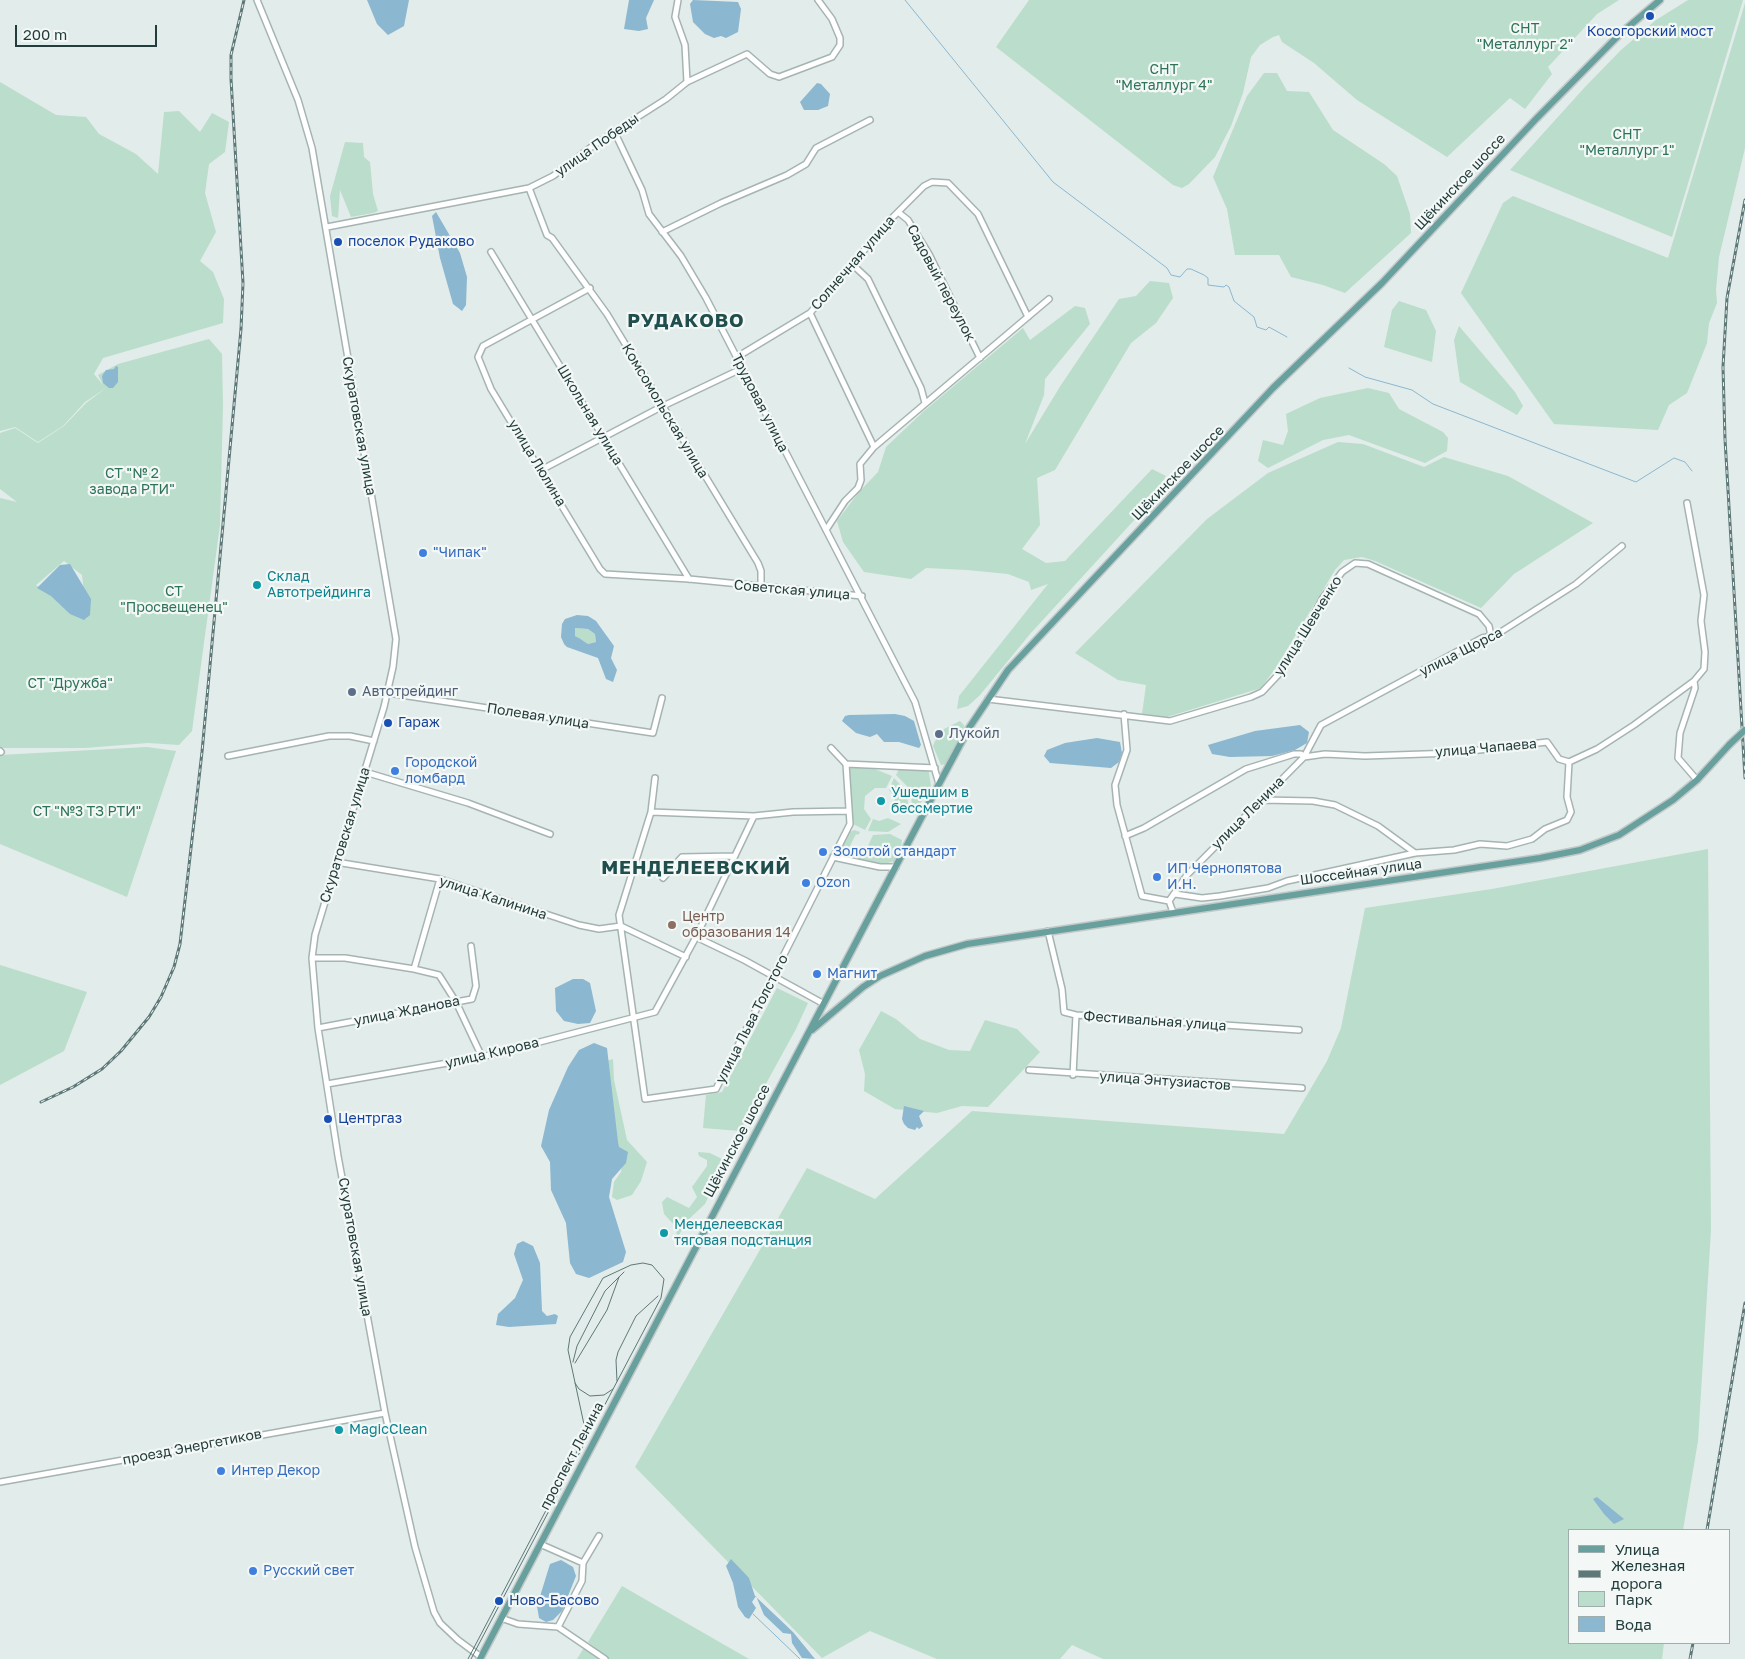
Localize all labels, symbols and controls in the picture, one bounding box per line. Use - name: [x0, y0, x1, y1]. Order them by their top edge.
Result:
- marker: Косогорский мост: [1644, 10, 1656, 22]
- scale bar: [18, 15, 160, 47]
- park label: СНТ "Металлург 2": [1477, 21, 1573, 54]
- place label: Косогорский мост: [1587, 24, 1713, 40]
- text: 200 m: [23, 25, 67, 43]
- park label: СНТ "Металлург 4": [1116, 62, 1212, 94]
- street label: улица Победы: [552, 110, 642, 180]
- park label: СНТ "Металлург 1": [1580, 127, 1674, 160]
- street label: Щёкинское шоссе: [1411, 130, 1509, 234]
- street label: Солнечная улица: [808, 212, 898, 314]
- street label: Садовый переулок: [903, 222, 979, 344]
- place label: поселок Рудаково: [348, 234, 474, 250]
- marker: поселок Рудаково: [332, 236, 344, 248]
- district label: РУДАКОВО: [626, 310, 746, 332]
- street label: Комсомольская улица: [618, 341, 712, 481]
- street label: Трудовая улица: [728, 351, 792, 455]
- street label: Скуратовская улица: [338, 355, 380, 497]
- street label: Школьная улица: [553, 362, 627, 468]
- street label: улица Люлина: [504, 416, 570, 510]
- street label: Щёкинское шоссе: [1128, 422, 1228, 524]
- park label: СТ "№ 2 завода РТИ": [89, 466, 175, 498]
- place label: "Чипак": [433, 545, 487, 561]
- marker: "Чипак": [417, 547, 429, 559]
- place label: Склад Автотрейдинга: [267, 569, 371, 602]
- street label: улица Шевченко: [1270, 573, 1346, 679]
- street label: Советская улица: [733, 577, 851, 603]
- marker: Склад Автотрейдинга: [251, 579, 263, 591]
- park label: СТ "Просвещенец": [120, 584, 228, 616]
- street label: улица Щорса: [1417, 624, 1505, 680]
- park label: СТ "Дружба": [27, 676, 113, 692]
- place label: Автотрейдинг: [362, 684, 458, 700]
- marker: Автотрейдинг: [346, 686, 358, 698]
- street label: Полевая улица: [486, 700, 590, 732]
- place label: Гараж: [398, 715, 440, 731]
- marker: Гараж: [382, 717, 394, 729]
- place label: Лукойл: [949, 726, 1000, 742]
- marker: Лукойл: [933, 728, 945, 740]
- street label: улица Чапаева: [1434, 735, 1538, 761]
- place label: Городской ломбард: [405, 755, 477, 788]
- street label: Скуратовская улица: [316, 765, 374, 905]
- marker: Городской ломбард: [389, 765, 401, 777]
- street label: улица Ленина: [1208, 773, 1288, 853]
- place label: Ушедшим в бессмертие: [891, 785, 973, 818]
- marker: Ушедшим в бессмертие: [875, 795, 887, 807]
- park label: СТ "№3 ТЗ РТИ": [33, 804, 141, 820]
- place label: Золотой стандарт: [833, 844, 956, 860]
- marker: Золотой стандарт: [817, 846, 829, 858]
- street label: Шоссейная улица: [1299, 855, 1423, 889]
- district label: МЕНДЕЛЕЕВСКИЙ: [600, 857, 792, 879]
- place label: ИП Чернопятова И.Н.: [1167, 861, 1282, 894]
- marker: ИП Чернопятова И.Н.: [1151, 871, 1163, 883]
- street label: улица Калинина: [437, 873, 549, 923]
- place label: Ozon: [816, 875, 850, 891]
- marker: Ozon: [800, 877, 812, 889]
- place label: Центр образования 14: [682, 909, 791, 942]
- marker: Центр образования 14: [666, 919, 678, 931]
- street label: улица Льва Толстого: [712, 952, 792, 1086]
- place label: Магнит: [827, 966, 877, 982]
- marker: Магнит: [811, 968, 823, 980]
- street label: улица Жданова: [353, 992, 461, 1030]
- street label: Фестивальная улица: [1083, 1008, 1227, 1034]
- street label: улица Кирова: [443, 1034, 541, 1072]
- street label: улица Энтузиастов: [1099, 1068, 1231, 1094]
- street label: Щёкинское шоссе: [700, 1082, 774, 1200]
- place label: Центргаз: [338, 1111, 402, 1127]
- marker: Центргаз: [322, 1113, 334, 1125]
- street label: Скуратовская улица: [334, 1176, 376, 1318]
- place label: Менделеевская тяговая подстанция: [674, 1217, 812, 1250]
- marker: Менделеевская тяговая подстанция: [658, 1227, 670, 1239]
- street label: проспект Ленина: [537, 1399, 607, 1513]
- place label: MagicClean: [349, 1422, 427, 1438]
- marker: MagicClean: [333, 1424, 345, 1436]
- street label: проезд Энергетиков: [121, 1425, 263, 1469]
- place label: Интер Декор: [231, 1463, 320, 1479]
- marker: Интер Декор: [215, 1465, 227, 1477]
- legend: [1568, 1529, 1730, 1644]
- text: Улица: [1615, 1540, 1660, 1558]
- text: Железная дорога: [1611, 1556, 1685, 1592]
- place label: Русский свет: [263, 1563, 354, 1579]
- marker: Русский свет: [247, 1565, 259, 1577]
- text: Парк: [1615, 1590, 1653, 1608]
- place label: Ново-Басово: [509, 1593, 599, 1609]
- marker: Ново-Басово: [493, 1595, 505, 1607]
- text: Вода: [1615, 1615, 1652, 1633]

